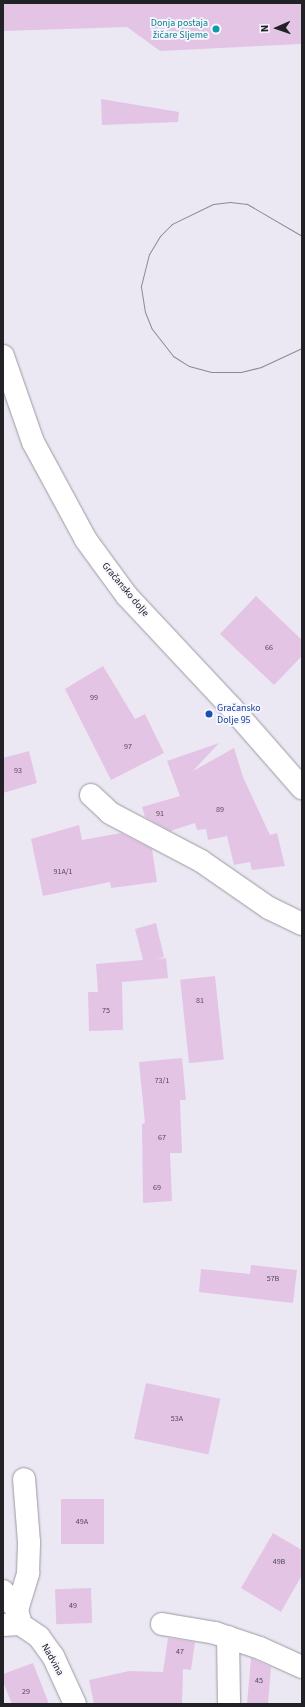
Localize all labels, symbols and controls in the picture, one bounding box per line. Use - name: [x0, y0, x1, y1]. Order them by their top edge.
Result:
- north arrow: [257, 8, 297, 48]
- place label: Donja postaja žičare Sljeme: [151, 17, 208, 40]
- marker: Donja postaja žičare Sljeme: [211, 24, 221, 34]
- text: N: [257, 25, 272, 32]
- street label: Gračansko dolje: [99, 561, 151, 619]
- house number: 66: [265, 643, 273, 653]
- house number: 99: [90, 693, 98, 703]
- place label: Gračansko Dolje 95: [217, 702, 261, 726]
- marker: Gračansko Dolje 95: [204, 709, 214, 719]
- house number: 97: [124, 742, 132, 752]
- house number: 93: [14, 766, 22, 776]
- house number: 89: [216, 805, 224, 815]
- house number: 91: [156, 809, 164, 819]
- house number: 91A/1: [53, 867, 73, 877]
- house number: 81: [196, 996, 204, 1006]
- house number: 75: [102, 1006, 110, 1016]
- house number: 73/1: [155, 1076, 169, 1086]
- house number: 67: [158, 1133, 166, 1143]
- house number: 69: [153, 1183, 161, 1193]
- house number: 57B: [267, 1274, 279, 1284]
- house number: 53A: [171, 1414, 183, 1424]
- house number: 49A: [76, 1517, 88, 1527]
- house number: 49B: [273, 1557, 285, 1567]
- house number: 49: [69, 1601, 77, 1611]
- street label: Nadvina: [38, 1642, 66, 1678]
- house number: 47: [176, 1647, 184, 1657]
- house number: 45: [255, 1676, 263, 1686]
- house number: 29: [22, 1687, 30, 1697]

